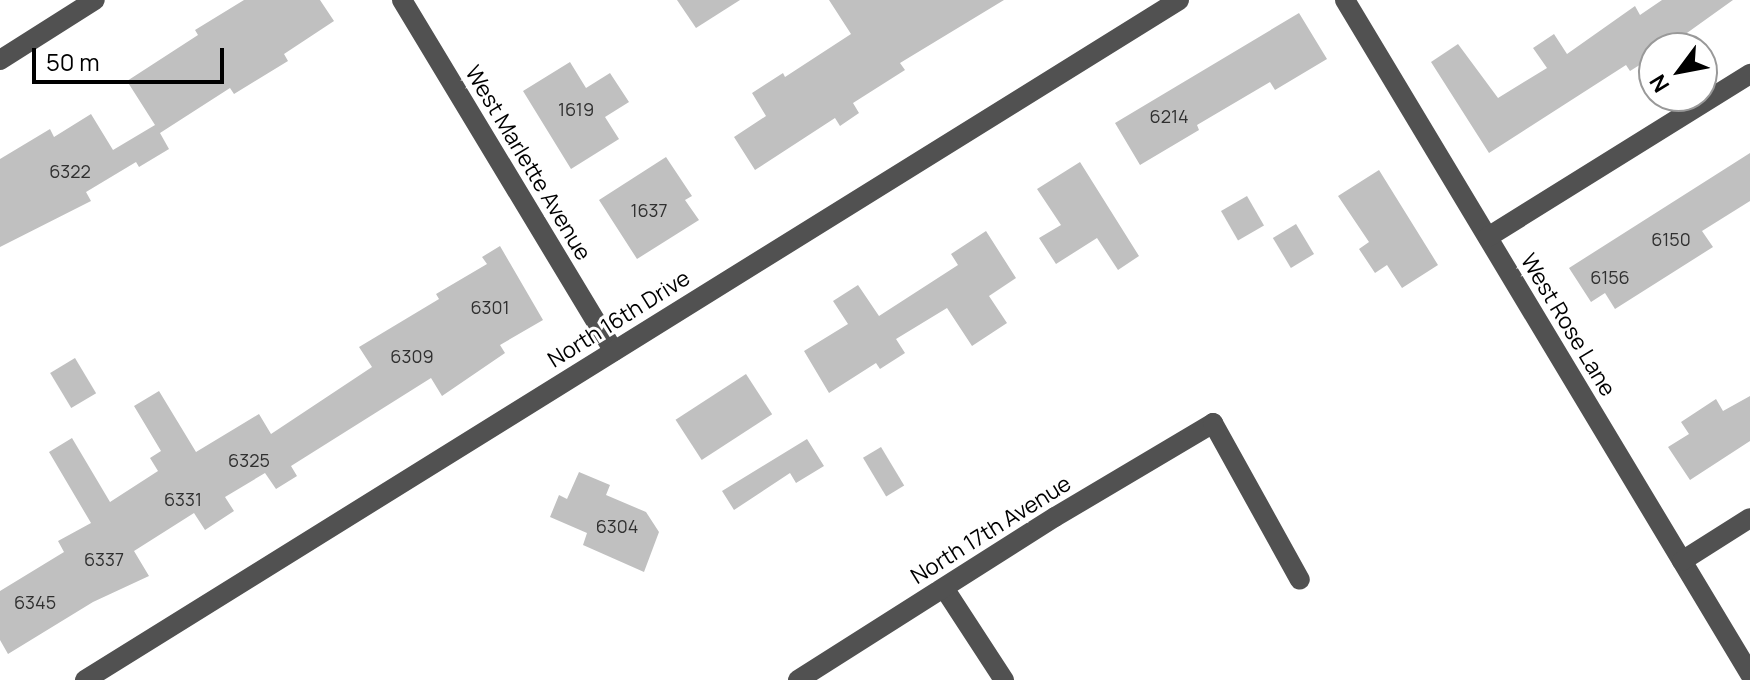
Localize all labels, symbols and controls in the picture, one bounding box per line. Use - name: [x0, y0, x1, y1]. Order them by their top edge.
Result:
- scale bar: [36, 32, 228, 82]
- north arrow: [1638, 32, 1718, 112]
- text: 50 m: [46, 45, 100, 78]
- street label: West Marlette Avenue: [459, 61, 597, 265]
- text: N: [1642, 69, 1676, 98]
- house number: 1619: [558, 98, 594, 120]
- house number: 6214: [1149, 105, 1189, 127]
- house number: 6322: [49, 160, 91, 182]
- house number: 1637: [630, 199, 668, 221]
- house number: 6150: [1651, 228, 1691, 250]
- street label: West Rose Lane: [1515, 249, 1621, 401]
- street label: North 16th Drive: [543, 265, 695, 373]
- house number: 6156: [1590, 266, 1630, 288]
- house number: 6301: [470, 296, 510, 318]
- house number: 6309: [390, 345, 434, 367]
- house number: 6325: [228, 449, 270, 471]
- street label: North 17th Avenue: [906, 470, 1076, 590]
- house number: 6331: [164, 488, 202, 510]
- house number: 6304: [596, 515, 638, 537]
- house number: 6337: [84, 548, 124, 570]
- house number: 6345: [14, 591, 56, 613]

